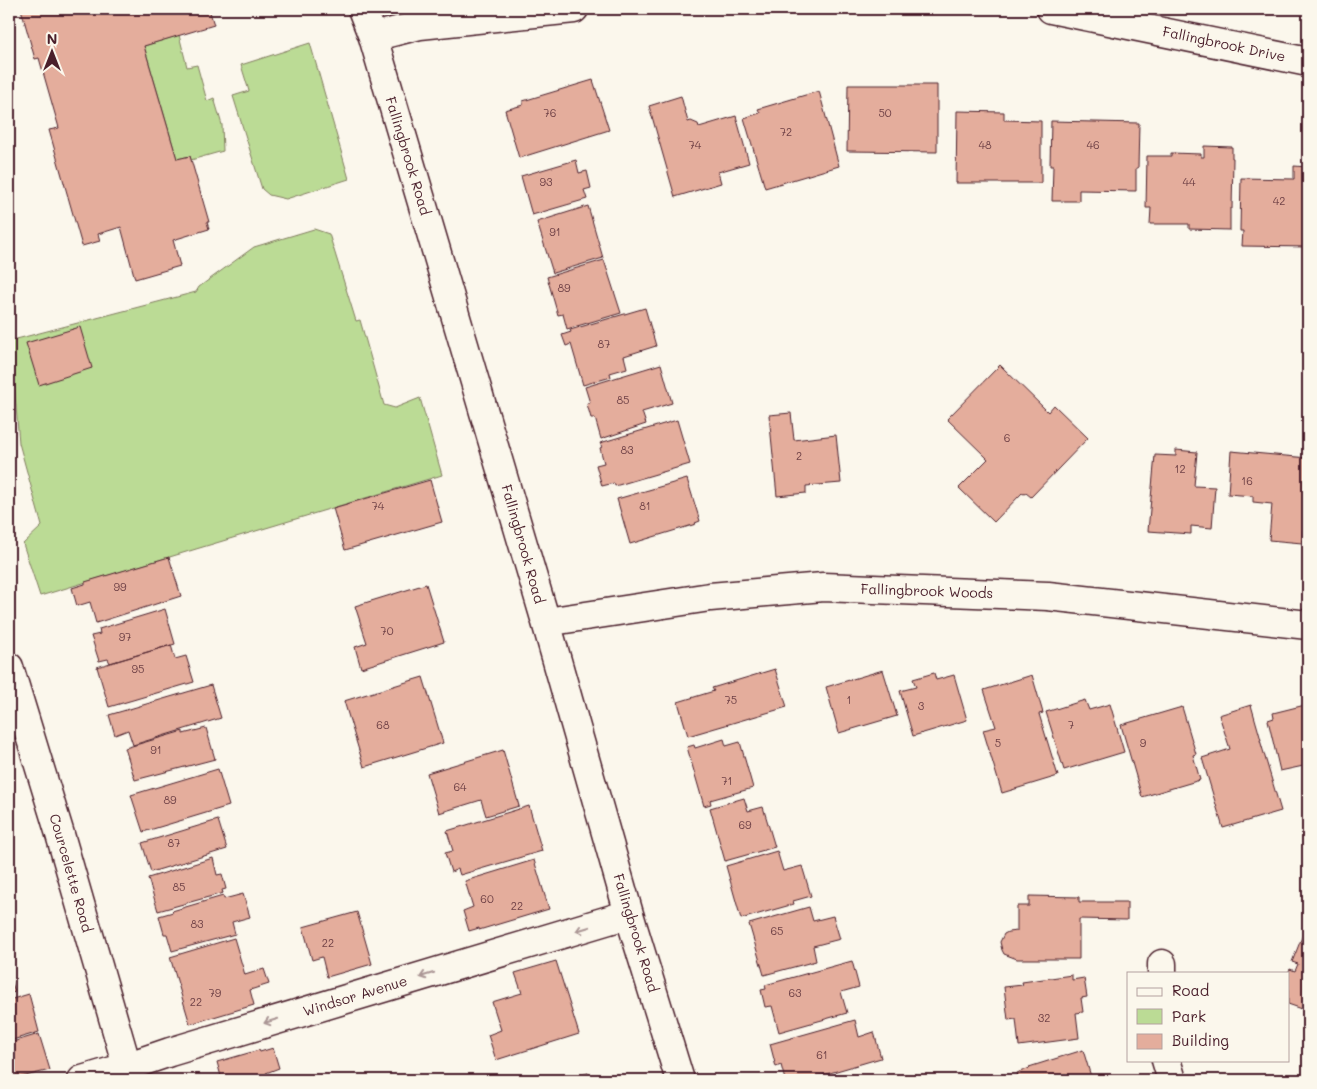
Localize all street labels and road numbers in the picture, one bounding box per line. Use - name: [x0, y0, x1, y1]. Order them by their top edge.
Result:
- street label: Fallingbrook Drive: [1161, 21, 1287, 66]
- street label: Fallingbrook Road: [381, 94, 436, 218]
- street label: Fallingbrook Road: [497, 482, 550, 606]
- street label: Fallingbrook Woods: [860, 579, 994, 602]
- street label: Courcelette Road: [45, 811, 98, 934]
- street label: Fallingbrook Road: [609, 871, 664, 995]
- street label: Windsor Avenue: [300, 971, 409, 1020]

